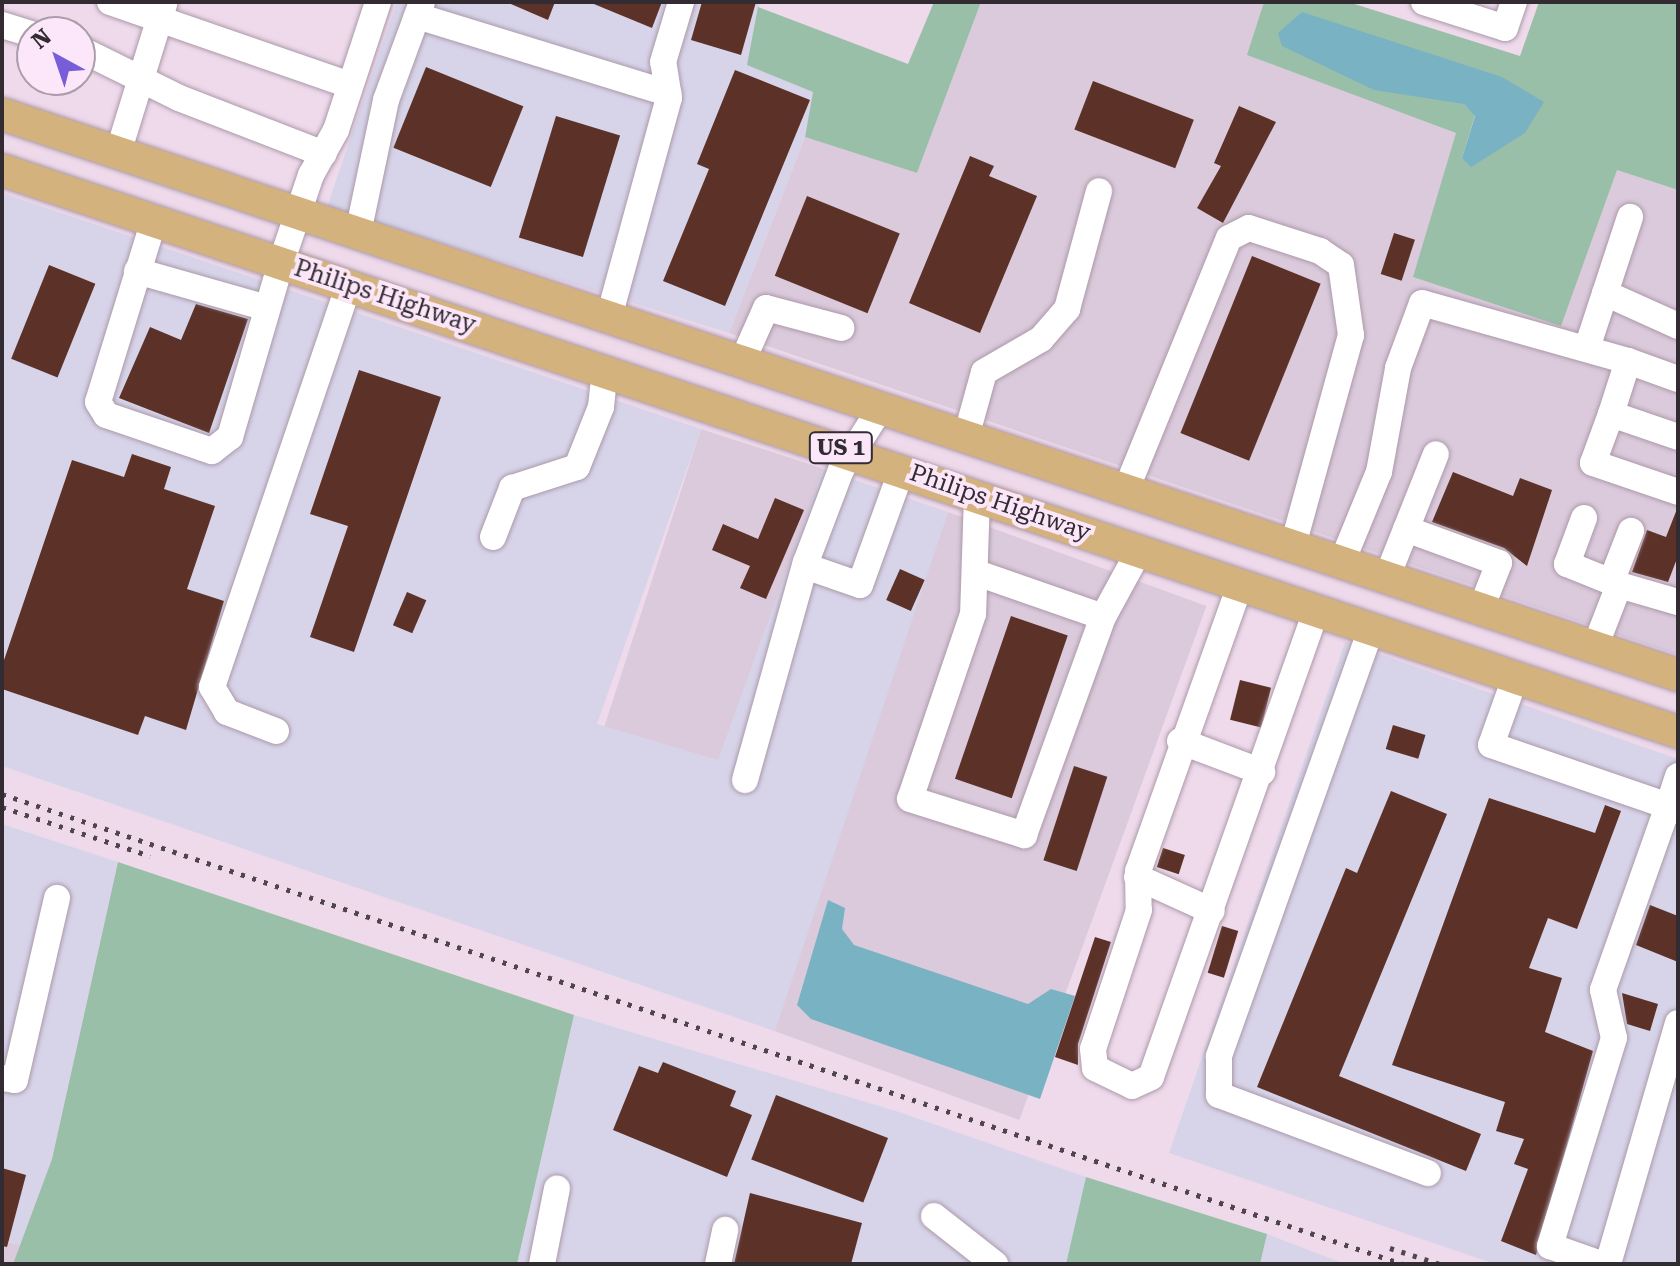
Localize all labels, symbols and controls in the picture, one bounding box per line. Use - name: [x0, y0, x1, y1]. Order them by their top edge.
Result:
- north arrow: [16, 16, 96, 96]
- text: N: [27, 24, 56, 54]
- street label: Philips Highway: [291, 254, 479, 340]
- road number: US 1: [807, 430, 875, 466]
- street label: Philips Highway: [906, 459, 1094, 547]

